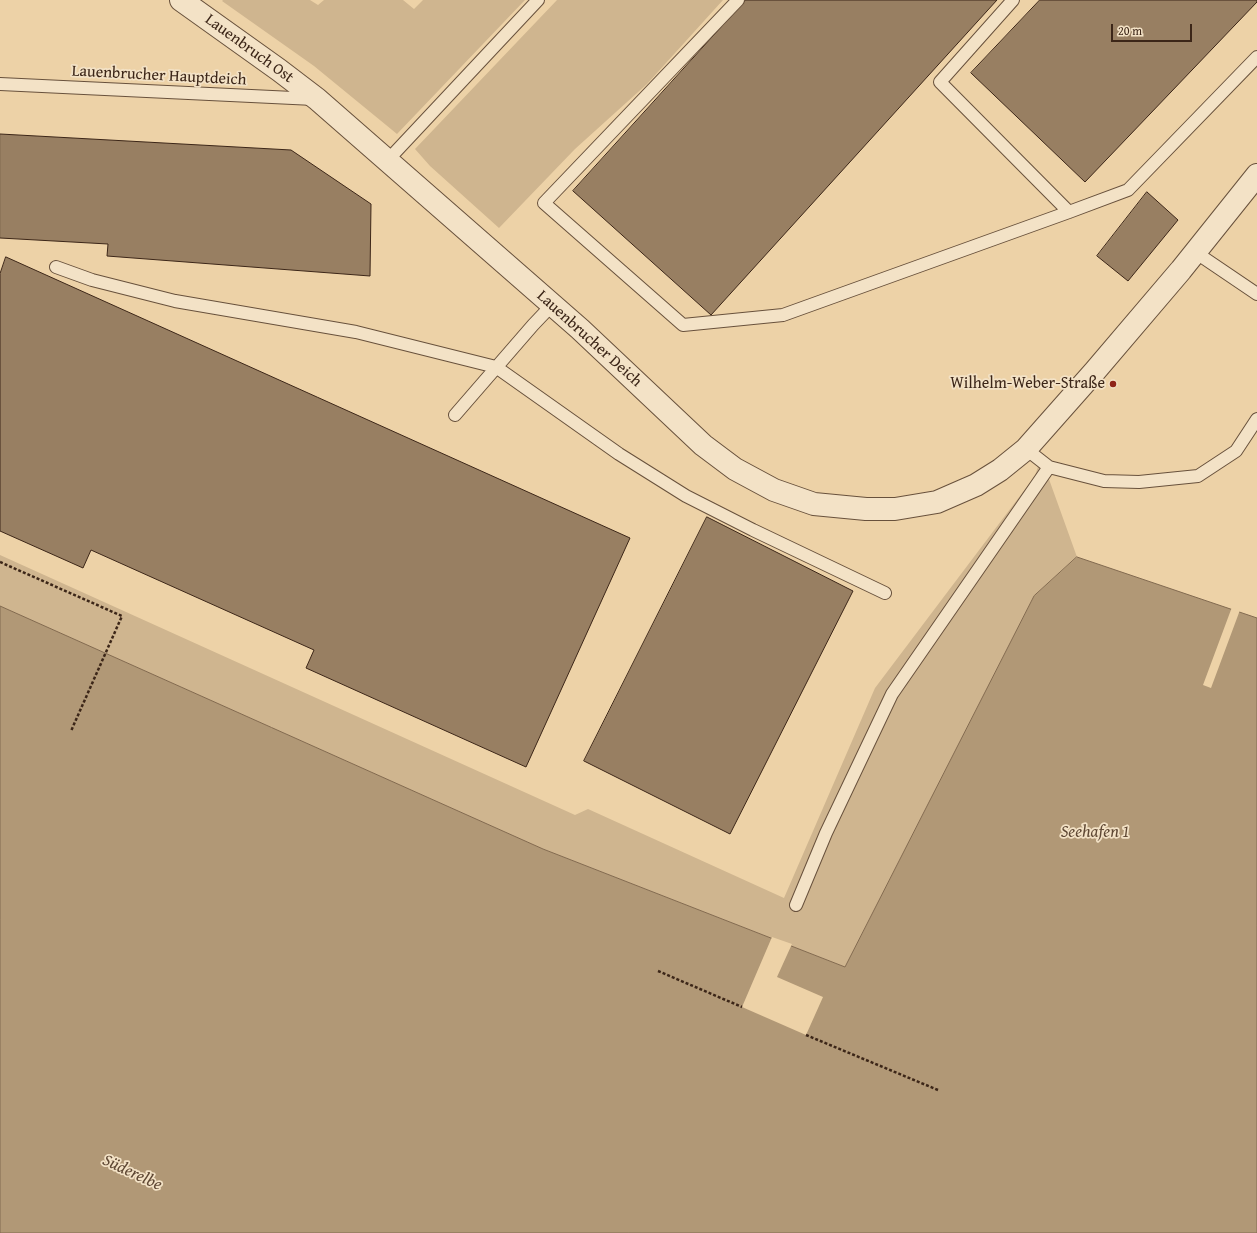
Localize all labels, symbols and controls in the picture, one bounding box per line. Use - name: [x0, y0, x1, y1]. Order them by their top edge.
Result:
- street label: Lauenbruch Ost: [201, 10, 297, 88]
- scale bar: [1113, 16, 1194, 42]
- text: 20 m: [1118, 22, 1142, 39]
- street label: Lauenbrucher Hauptdeich: [71, 62, 247, 90]
- street label: Lauenbrucher Deich: [532, 287, 646, 391]
- place label: Wilhelm-Weber-Straße: [950, 374, 1105, 394]
- marker: Wilhelm-Weber-Straße: [1108, 379, 1118, 389]
- water label: Seehafen 1: [1061, 823, 1129, 843]
- water label: Süderelbe: [99, 1150, 165, 1196]

